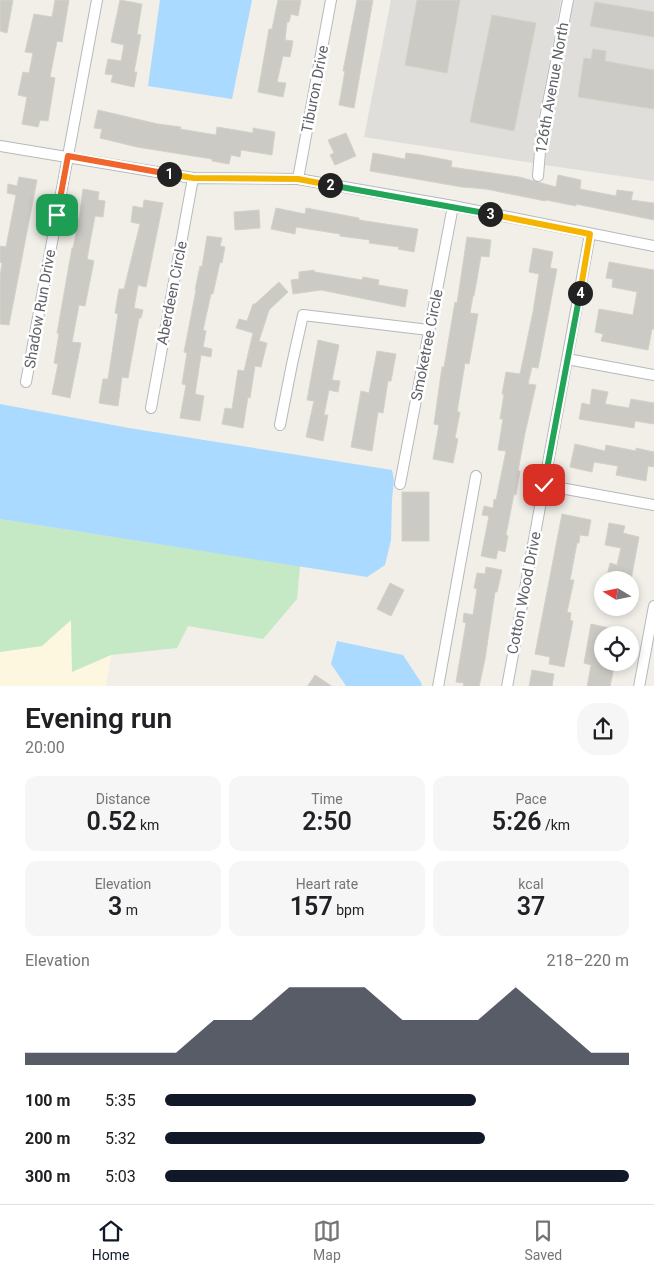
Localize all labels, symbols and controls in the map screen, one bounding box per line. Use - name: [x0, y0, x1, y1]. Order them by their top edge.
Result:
- street label: 126th Avenue North: [532, 21, 572, 155]
- street label: Tiburon Drive: [298, 44, 332, 134]
- pin: 1: [156, 162, 182, 186]
- text: 1: [165, 166, 174, 182]
- pin: 2: [318, 172, 342, 198]
- text: 2: [326, 177, 335, 193]
- pin: [36, 194, 78, 236]
- icon: arrive: [43, 201, 71, 229]
- pin: 3: [478, 202, 502, 226]
- text: 3: [486, 206, 495, 222]
- street label: Aberdeen Circle: [153, 240, 191, 346]
- street label: Shadow Run Drive: [21, 248, 59, 370]
- pin: 4: [568, 280, 592, 306]
- text: 4: [576, 285, 585, 301]
- street label: Smoketree Circle: [407, 288, 447, 402]
- pin: [523, 464, 565, 506]
- icon: check: [530, 471, 558, 499]
- street label: Cotton Wood Drive: [503, 530, 545, 656]
- north arrow: [594, 571, 639, 616]
- map controls: [594, 571, 639, 671]
- button: locate: [594, 626, 639, 671]
- text: Evening run: [25, 702, 172, 735]
- button: share: [577, 703, 629, 755]
- text: 20:00: [25, 738, 65, 757]
- text: Distance: [96, 791, 150, 807]
- text: Time: [311, 791, 343, 807]
- text: Pace: [515, 791, 547, 807]
- text: 0.52: [87, 807, 137, 836]
- text: 2:50: [302, 807, 352, 836]
- text: 5:26: [492, 807, 542, 836]
- text: km: [137, 817, 159, 833]
- text: /km: [542, 817, 570, 833]
- text: Elevation: [95, 876, 151, 892]
- text: Heart rate: [296, 876, 358, 892]
- text: kcal: [518, 876, 544, 892]
- text: 3: [108, 892, 122, 921]
- text: 157: [290, 892, 333, 921]
- text: 37: [517, 892, 545, 921]
- text: m: [122, 902, 138, 918]
- text: bpm: [333, 902, 364, 918]
- text: Elevation: [25, 951, 90, 970]
- text: 218–220 m: [547, 951, 629, 970]
- text: 100 m: [25, 1091, 70, 1110]
- text: 5:35: [105, 1091, 136, 1110]
- text: 200 m: [25, 1129, 70, 1148]
- text: 5:32: [105, 1129, 136, 1148]
- text: 300 m: [25, 1167, 70, 1186]
- text: 5:03: [105, 1167, 136, 1186]
- tab: Home: [92, 1217, 129, 1263]
- tab: Map: [313, 1217, 341, 1263]
- tab: Saved: [524, 1217, 562, 1263]

